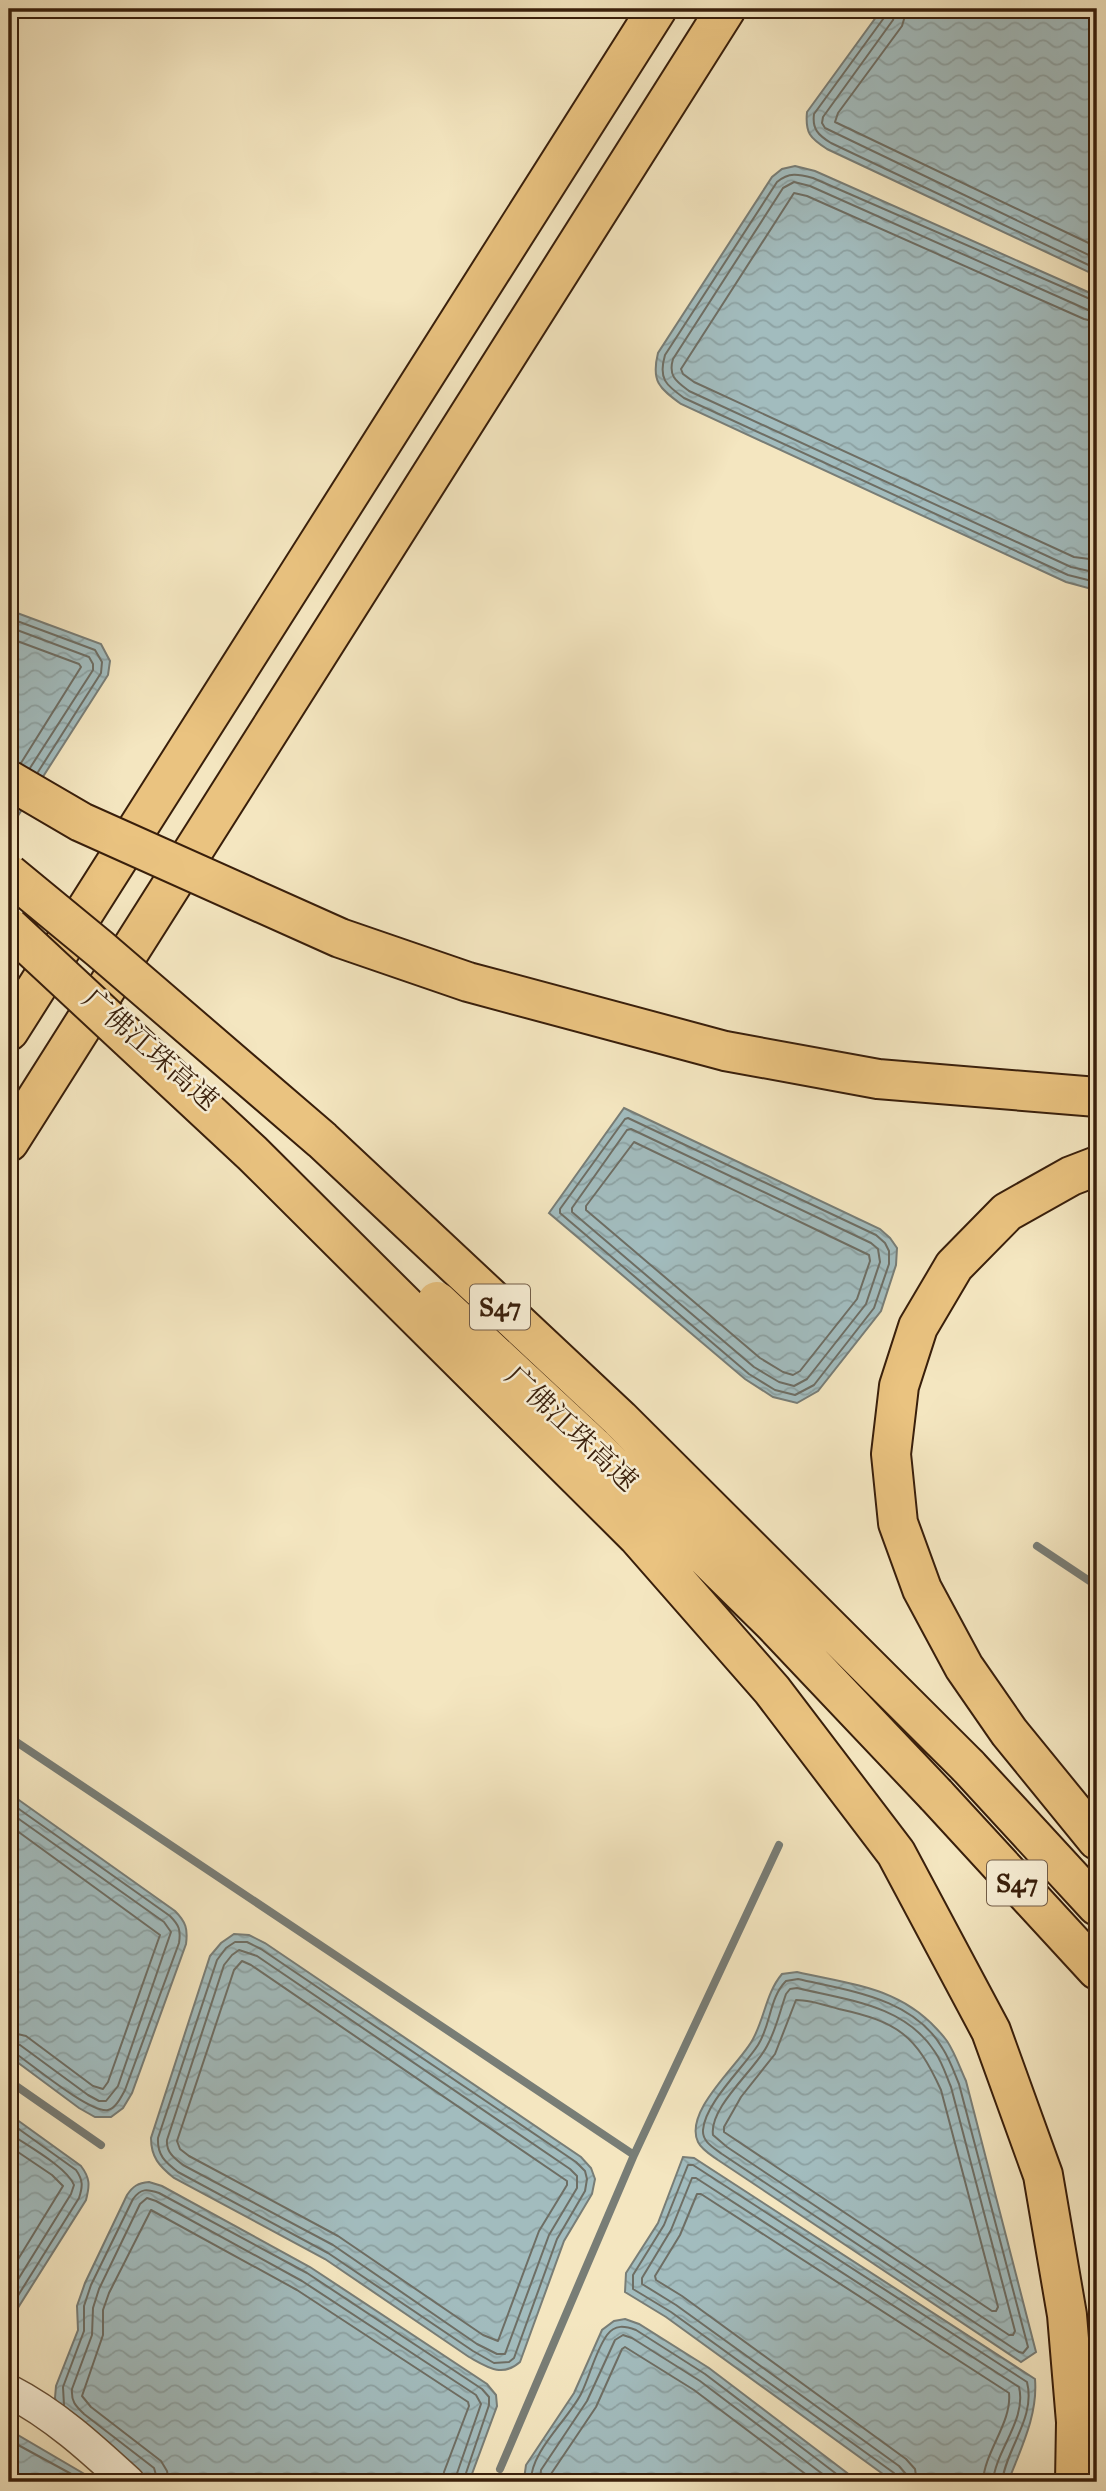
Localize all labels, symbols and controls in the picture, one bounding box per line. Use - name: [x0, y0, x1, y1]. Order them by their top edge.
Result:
- street label: 广佛江珠高速: [76, 981, 226, 1118]
- road number: S47: [470, 1284, 530, 1330]
- street label: 广佛江珠高速: [498, 1358, 645, 1498]
- road number: S47: [987, 1860, 1047, 1906]

